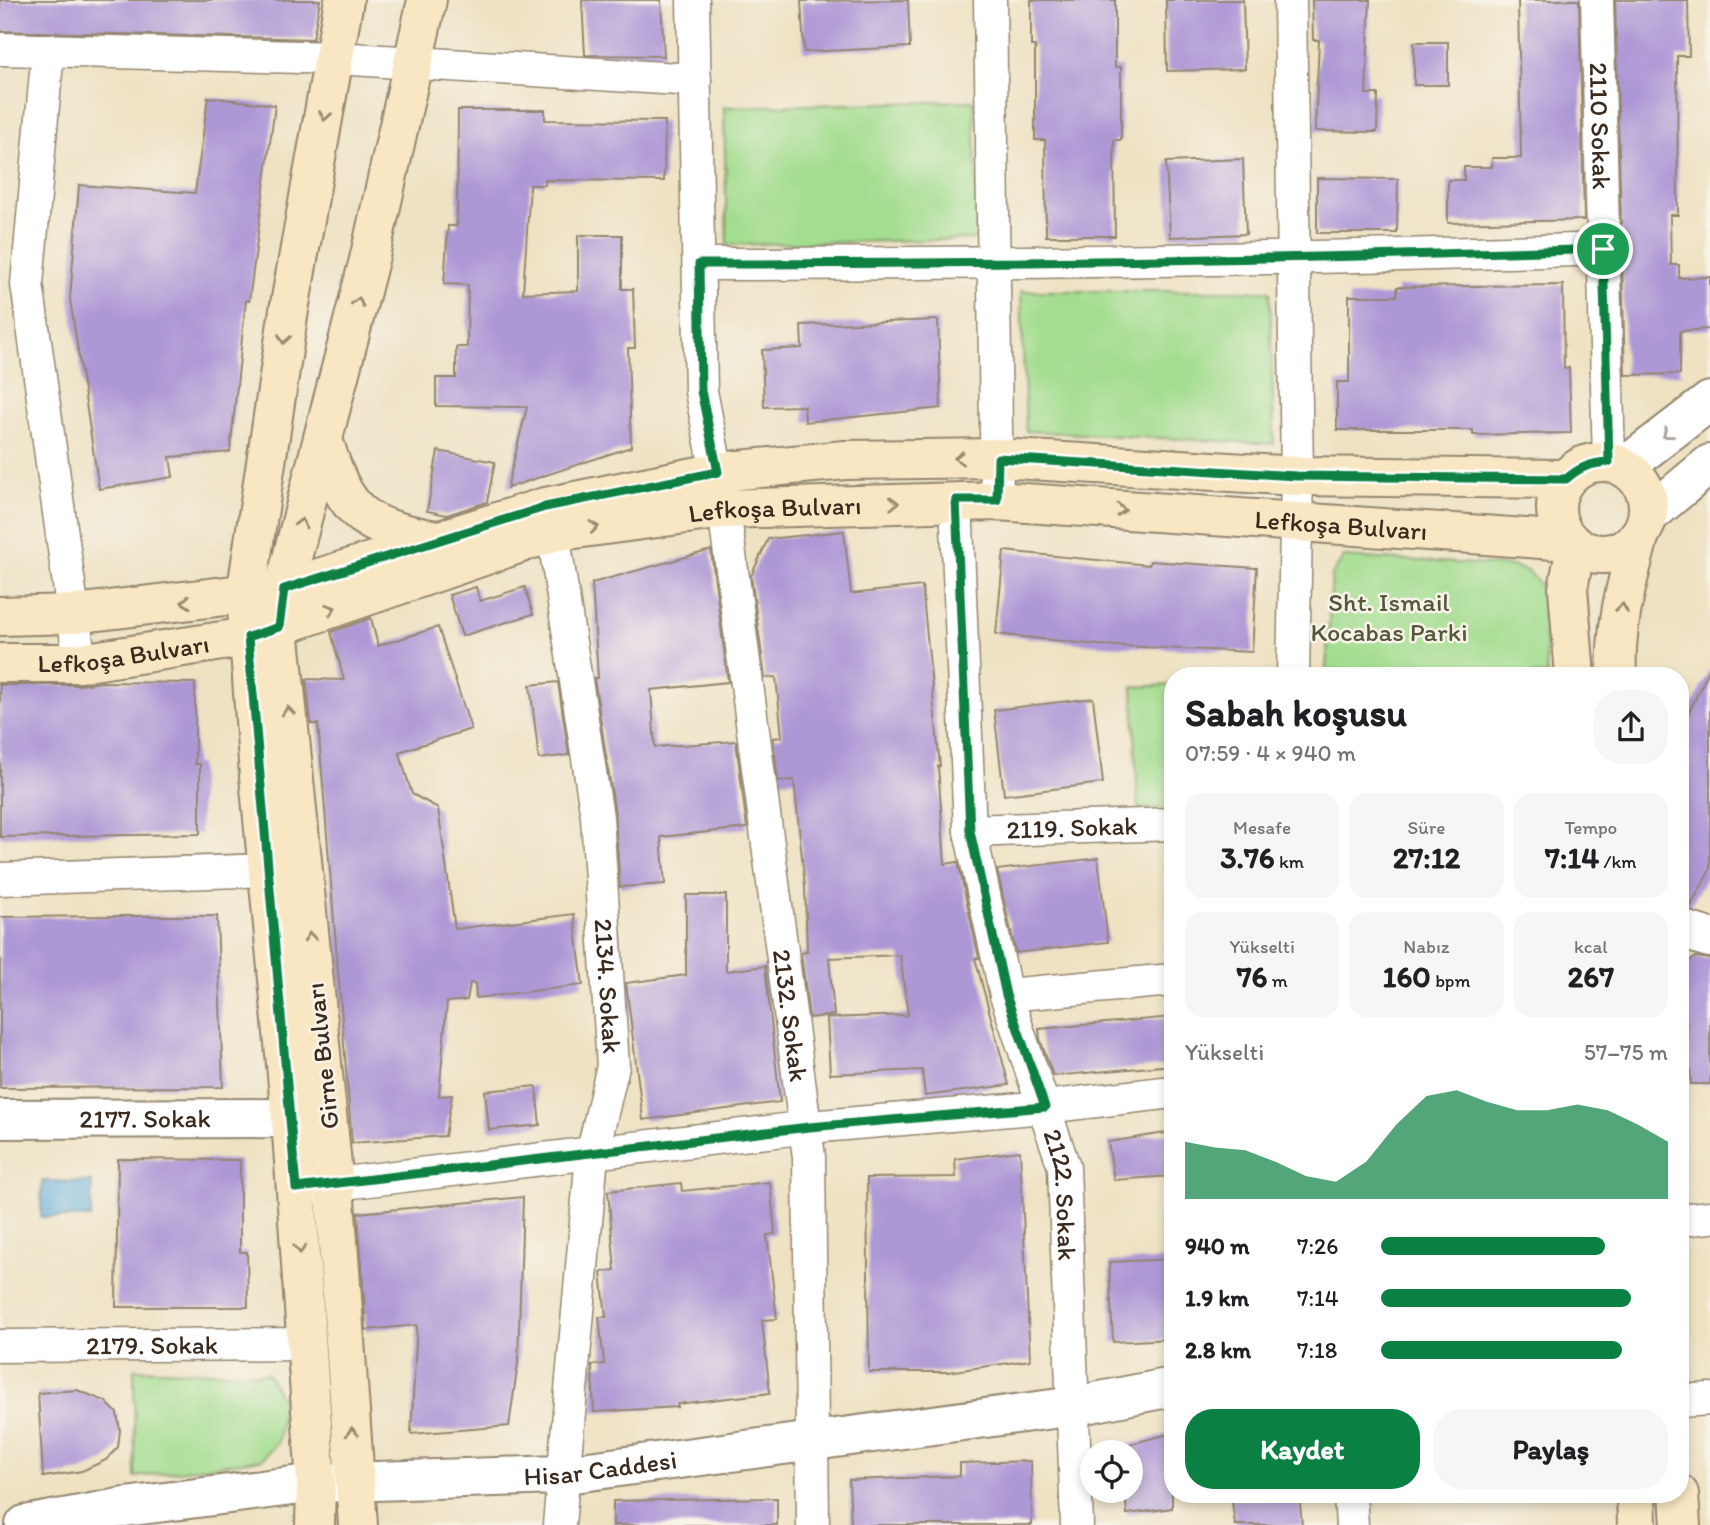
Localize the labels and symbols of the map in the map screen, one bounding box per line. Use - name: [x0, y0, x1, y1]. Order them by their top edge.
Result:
- street label: 2110 Sokak: [1583, 62, 1618, 190]
- one-way arrow: [318, 110, 333, 122]
- pin: [1573, 219, 1633, 279]
- one-way arrow: [350, 297, 364, 309]
- one-way arrow: [277, 334, 292, 345]
- one-way arrow: [1662, 425, 1675, 438]
- one-way arrow: [953, 451, 964, 466]
- street label: Lefkoşa Bulvarı: [686, 489, 862, 530]
- one-way arrow: [889, 495, 900, 510]
- one-way arrow: [1116, 502, 1127, 517]
- street label: Lefkoşa Bulvarı: [1253, 503, 1428, 547]
- one-way arrow: [293, 517, 307, 529]
- one-way arrow: [588, 519, 600, 534]
- park label: Sht. Ismail Kocabas Parki: [1310, 586, 1468, 648]
- one-way arrow: [180, 594, 191, 609]
- one-way arrow: [1614, 602, 1629, 614]
- one-way arrow: [325, 603, 337, 617]
- street label: Lefkoşa Bulvarı: [37, 627, 212, 679]
- one-way arrow: [280, 705, 295, 717]
- street label: 2119. Sokak: [1006, 809, 1138, 846]
- street label: 2134. Sokak: [588, 918, 628, 1055]
- one-way arrow: [303, 931, 318, 942]
- street label: 2132. Sokak: [766, 947, 815, 1084]
- street label: Girne Bulvarı: [298, 981, 346, 1131]
- street label: 2177. Sokak: [79, 1102, 211, 1135]
- street label: 2122. Sokak: [1036, 1125, 1083, 1261]
- one-way arrow: [292, 1244, 307, 1255]
- street label: 2179. Sokak: [86, 1329, 218, 1361]
- one-way arrow: [345, 1427, 360, 1438]
- street label: Hisar Caddesi: [523, 1443, 679, 1492]

